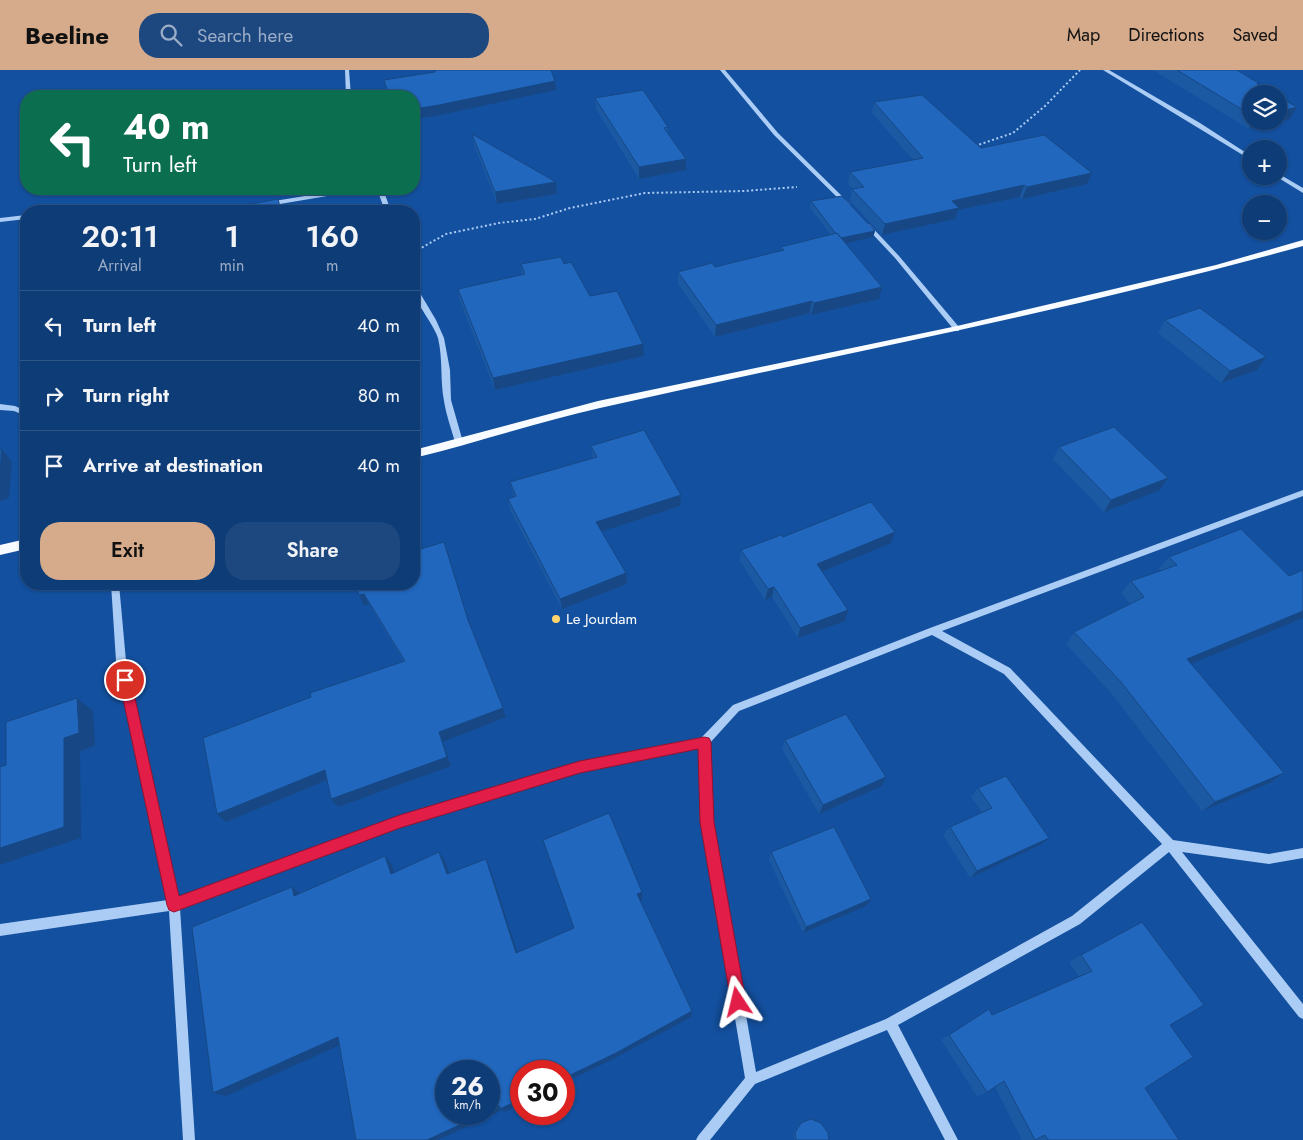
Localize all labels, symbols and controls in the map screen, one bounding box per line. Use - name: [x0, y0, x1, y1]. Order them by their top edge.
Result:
- search box: [139, 13, 489, 58]
- text: Beeline: [25, 18, 109, 53]
- icon: search: [157, 21, 185, 49]
- text: Search here: [197, 22, 293, 49]
- text: Map: [1067, 22, 1100, 48]
- text: Directions: [1128, 22, 1204, 48]
- text: Saved: [1232, 22, 1278, 48]
- map controls: [1242, 85, 1287, 240]
- button: layers: [1242, 85, 1287, 130]
- text: 40 m: [123, 102, 210, 152]
- icon: left: [40, 110, 105, 175]
- button: +: [1242, 140, 1287, 185]
- text: Turn left: [123, 148, 197, 180]
- button: −: [1242, 195, 1287, 240]
- text: 20:11: [81, 215, 158, 258]
- text: 1: [225, 215, 239, 258]
- text: 160: [306, 215, 359, 258]
- text: Arrival: [98, 254, 142, 277]
- text: min: [219, 254, 244, 277]
- text: m: [326, 254, 338, 277]
- icon: left: [40, 312, 68, 340]
- text: Turn left: [83, 312, 156, 339]
- text: 40 m: [357, 312, 400, 339]
- icon: right: [40, 382, 68, 410]
- text: Turn right: [83, 382, 169, 409]
- text: 80 m: [358, 382, 400, 409]
- icon: arrive: [40, 452, 68, 480]
- text: Arrive at destination: [83, 452, 263, 479]
- text: 40 m: [357, 452, 400, 479]
- button: Exit: [40, 522, 215, 580]
- button: Share: [225, 522, 400, 580]
- place label: Le Jourdam: [566, 608, 637, 630]
- marker: Le Jourdam: [550, 613, 562, 625]
- pin: [104, 659, 146, 701]
- icon: arrive: [111, 666, 139, 694]
- position arrow: [711, 975, 763, 1027]
- speed limit sign: 30: [510, 1060, 575, 1125]
- text: 26: [451, 1068, 484, 1104]
- text: km/h: [454, 1096, 481, 1114]

